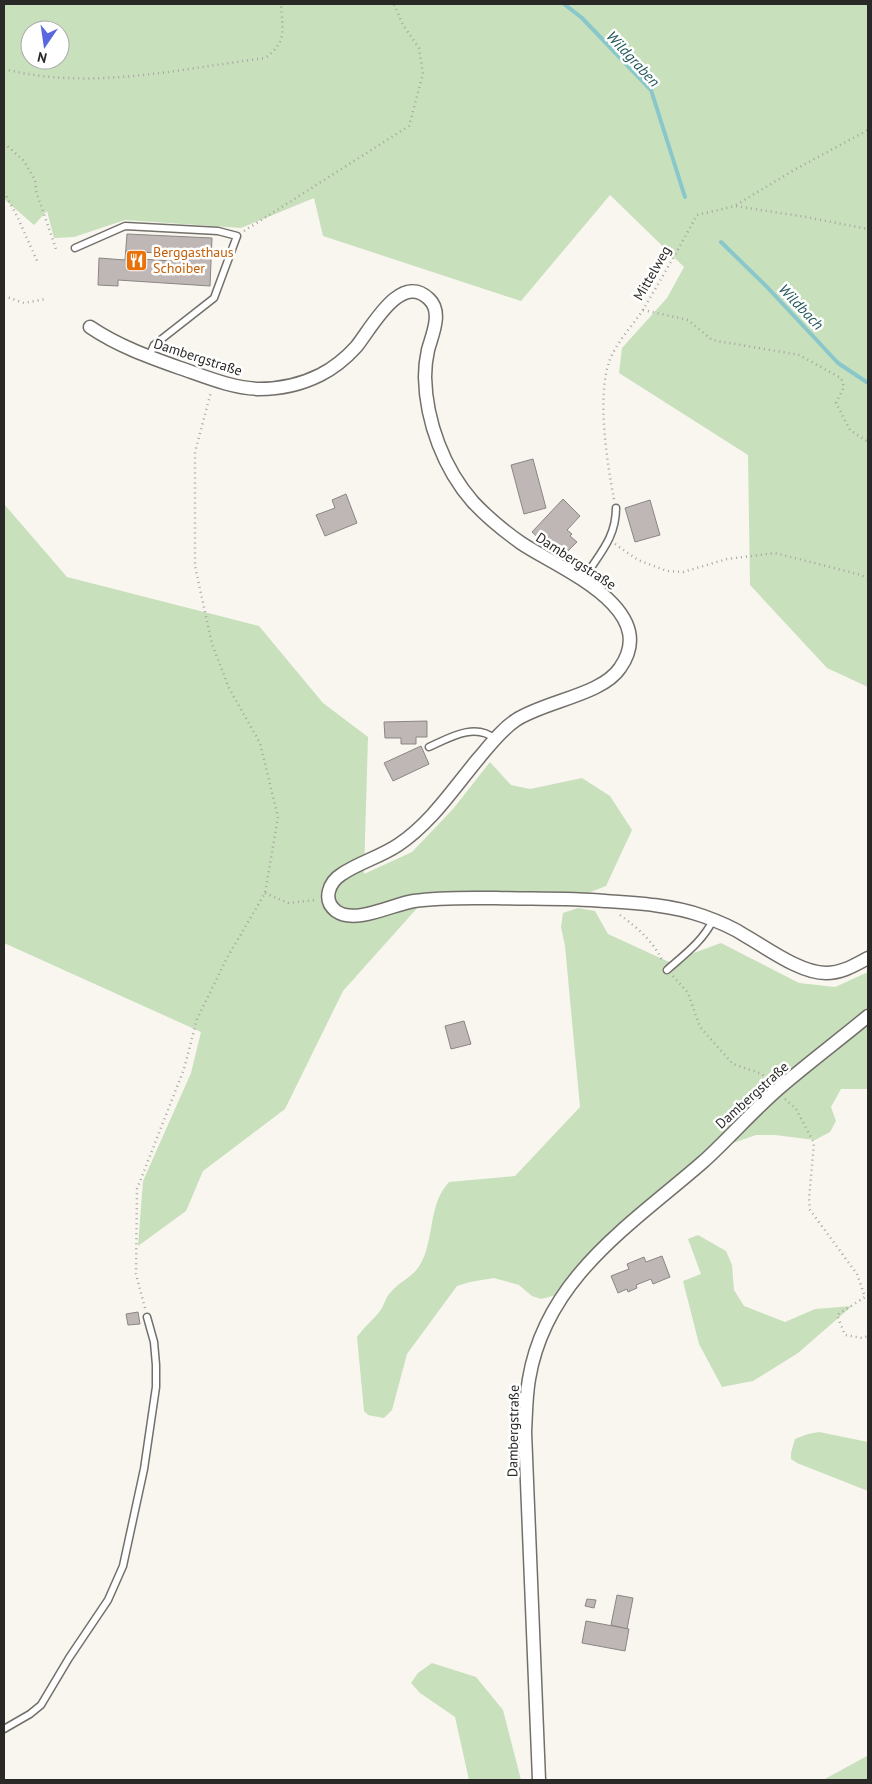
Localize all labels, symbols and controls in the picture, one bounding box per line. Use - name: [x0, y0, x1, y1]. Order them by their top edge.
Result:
- north arrow: [20, 20, 70, 70]
- water label: Wildgraben: [603, 27, 664, 91]
- text: N: [36, 48, 49, 67]
- place label: Berggasthaus Schoiber: [153, 243, 234, 277]
- street label: Mittelweg: [629, 243, 675, 303]
- restaurant icon: Berggasthaus Schoiber: [125, 248, 149, 272]
- water label: Wildbach: [775, 280, 828, 334]
- street label: Dambergstraße: [151, 334, 245, 380]
- street label: Dambergstraße: [532, 528, 620, 594]
- street label: Dambergstraße: [712, 1057, 792, 1133]
- street label: Dambergstraße: [503, 1385, 523, 1477]

